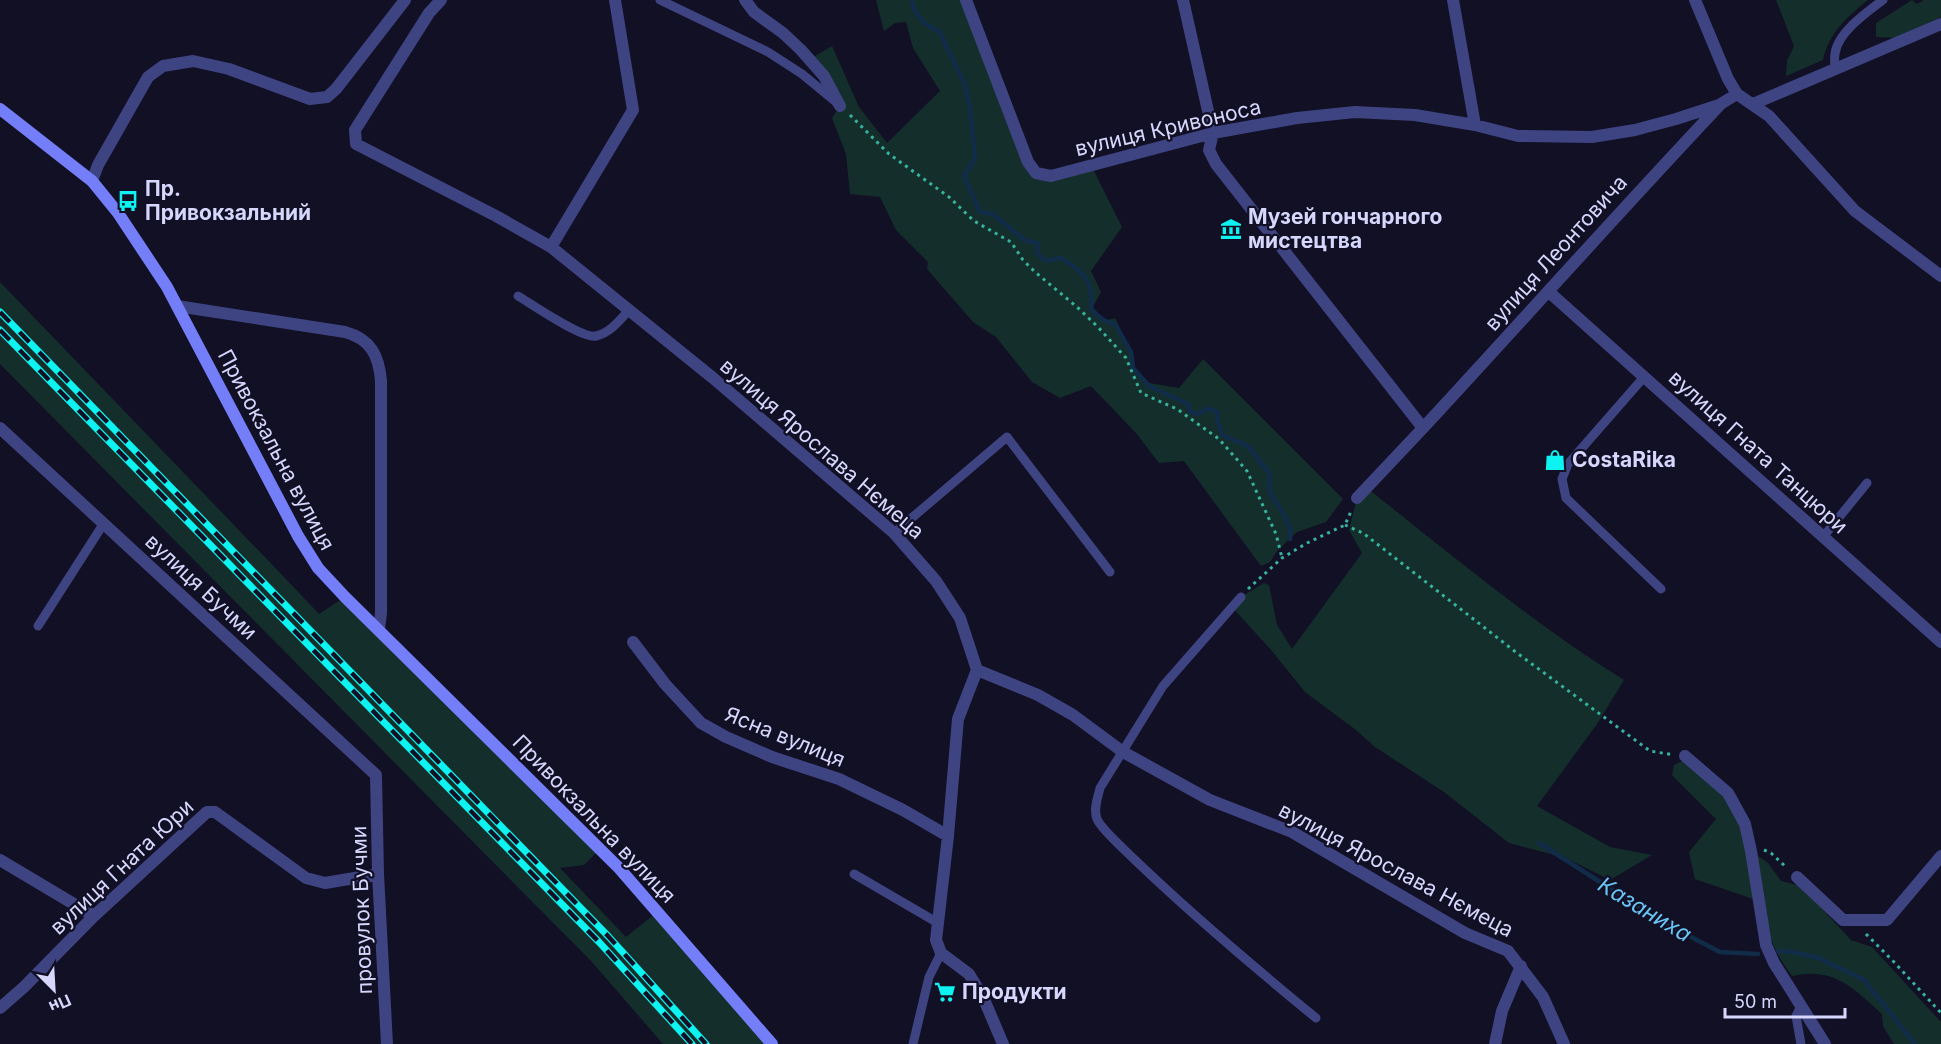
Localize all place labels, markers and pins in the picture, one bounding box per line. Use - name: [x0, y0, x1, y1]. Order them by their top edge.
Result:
- place label: Пр. Привокзальний: [145, 176, 311, 225]
- bus stop icon: Пр. Привокзальний: [116, 189, 140, 213]
- place label: Музей гончарного мистецтва: [1248, 204, 1442, 253]
- museum icon: Музей гончарного мистецтва: [1219, 217, 1243, 241]
- place label: CostaRika: [1572, 447, 1676, 472]
- shop icon: CostaRika: [1543, 448, 1567, 472]
- place label: Продукти: [962, 979, 1067, 1004]
- supermarket icon: Продукти: [933, 980, 957, 1004]

